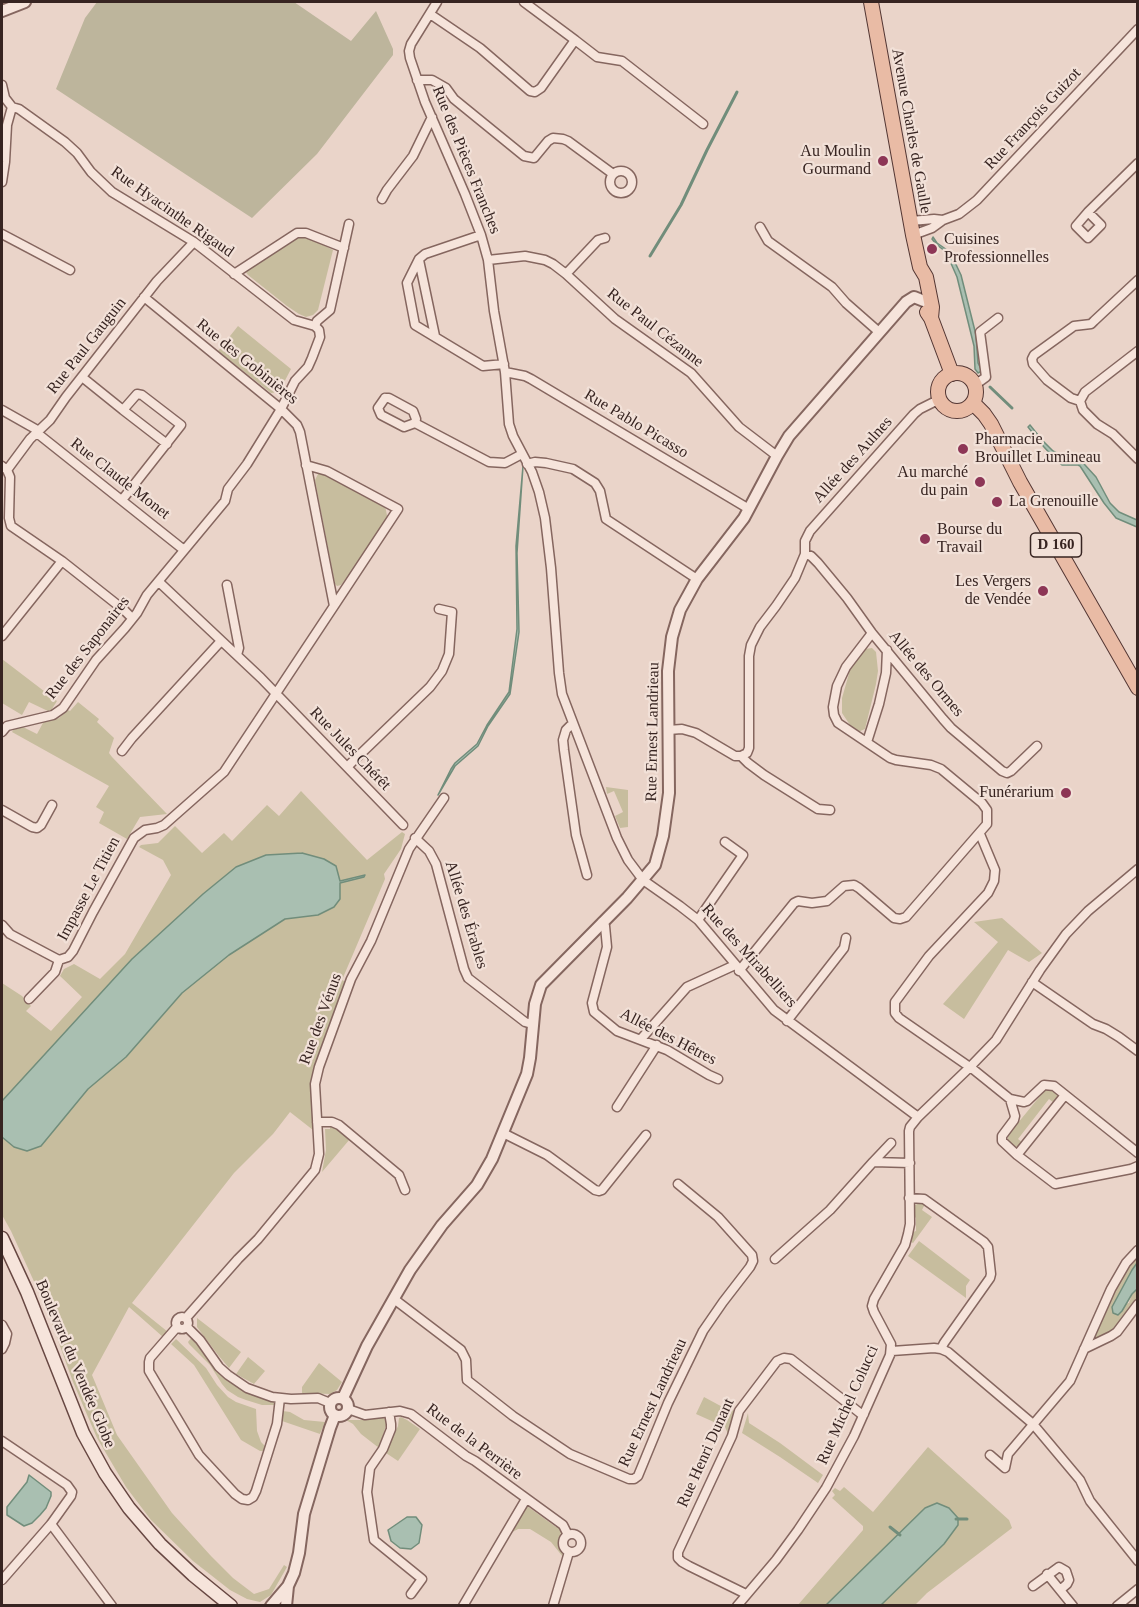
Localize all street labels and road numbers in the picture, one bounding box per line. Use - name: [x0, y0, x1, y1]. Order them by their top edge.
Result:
- street label: Avenue Charles de Gaulle: [887, 47, 935, 215]
- street label: Rue François Guizot: [981, 64, 1085, 174]
- street label: Rue des Pièces Franches: [428, 83, 504, 237]
- street label: Rue Hyacinthe Rigaud: [107, 162, 237, 262]
- street label: Rue Paul Cézanne: [603, 284, 707, 372]
- street label: Rue Paul Gauguin: [43, 294, 131, 398]
- street label: Rue des Gobinières: [192, 315, 302, 409]
- street label: Rue Pablo Picasso: [580, 385, 692, 463]
- street label: Allée des Aulnes: [809, 413, 897, 507]
- street label: Rue Claude Monet: [66, 434, 174, 524]
- road number: D 160: [1030, 533, 1082, 557]
- street label: Rue des Saponaires: [42, 593, 134, 703]
- street label: Allée des Ormes: [884, 627, 968, 721]
- street label: Rue Ernest Landrieau: [642, 662, 664, 802]
- street label: Rue Jules Chérêt: [305, 703, 395, 795]
- street label: Impasse Le Titien: [54, 834, 124, 944]
- street label: Allée des Érables: [440, 859, 492, 971]
- street label: Rue des Mirabelliers: [697, 900, 801, 1012]
- street label: Rue des Vénus: [296, 971, 346, 1067]
- street label: Allée des Hêtres: [617, 1004, 719, 1070]
- street label: Boulevard du Vendée Globe: [31, 1277, 119, 1451]
- street label: Rue Ernest Landrieau: [615, 1336, 691, 1470]
- street label: Rue Michel Colucci: [813, 1342, 883, 1468]
- street label: Rue Henri Dunant: [673, 1396, 739, 1510]
- street label: Rue de la Perrière: [422, 1400, 526, 1484]

